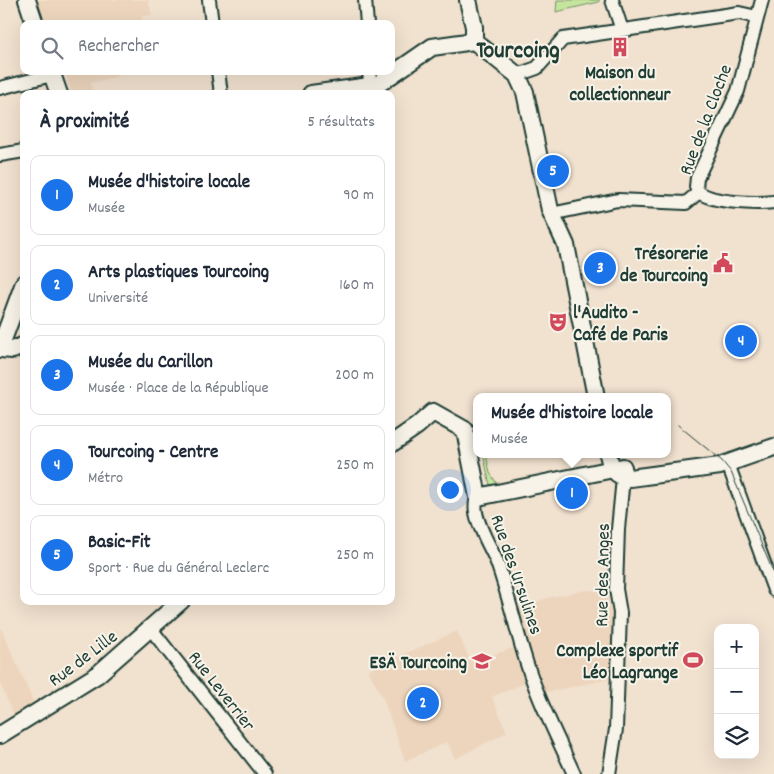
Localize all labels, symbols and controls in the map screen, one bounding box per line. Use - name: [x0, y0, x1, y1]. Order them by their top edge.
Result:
- search box: [20, 20, 395, 75]
- icon: search: [38, 34, 66, 62]
- text: Rechercher: [78, 34, 159, 61]
- district label: Tourcoing: [476, 35, 560, 69]
- building icon: Maison du collectionneur: [609, 36, 631, 58]
- place label: Maison du collectionneur: [569, 61, 672, 110]
- street label: Rue de la Cloche: [674, 61, 741, 180]
- text: À proximité: [40, 108, 129, 138]
- text: 5 résultats: [308, 111, 375, 134]
- pin: 5: [537, 152, 569, 190]
- text: Musée d'histoire locale: [88, 170, 250, 197]
- text: 1: [55, 184, 59, 207]
- text: 90 m: [343, 184, 374, 207]
- text: Musée: [88, 197, 125, 220]
- place label: Trésorerie de Tourcoing: [620, 242, 708, 291]
- pin: 3: [584, 249, 616, 287]
- public building icon: Trésorerie de Tourcoing: [712, 252, 734, 274]
- text: Arts plastiques Tourcoing: [88, 260, 269, 287]
- text: 2: [54, 274, 61, 297]
- text: 160 m: [339, 274, 374, 297]
- text: Université: [88, 287, 148, 310]
- place label: l'Audito - Café de Paris: [573, 301, 668, 350]
- theatre icon: l'Audito - Café de Paris: [547, 311, 569, 333]
- pin: 4: [725, 322, 757, 360]
- text: Musée du Carillon: [88, 350, 213, 377]
- text: 3: [53, 364, 61, 387]
- text: 200 m: [335, 364, 374, 387]
- text: Musée · Place de la République: [88, 377, 269, 400]
- popup: [473, 393, 671, 458]
- text: Musée d'histoire locale: [491, 401, 653, 428]
- text: Musée: [491, 428, 528, 451]
- text: Tourcoing - Centre: [88, 440, 218, 467]
- text: 4: [54, 454, 60, 477]
- text: 250 m: [336, 454, 374, 477]
- text: Métro: [88, 467, 123, 490]
- pin: 1: [556, 474, 588, 512]
- your location: [437, 477, 463, 503]
- street label: Rue des Ursulines: [482, 512, 548, 639]
- street label: Rue des Anges: [590, 523, 619, 627]
- text: Basic-Fit: [88, 530, 151, 557]
- text: 5: [53, 544, 61, 567]
- text: 250 m: [336, 544, 374, 567]
- text: Sport · Rue du Général Leclerc: [88, 557, 269, 580]
- map controls: [714, 624, 759, 759]
- button: +: [714, 624, 759, 669]
- street label: Rue de Lille: [44, 625, 124, 695]
- place label: Complexe sportif Léo Lagrange: [556, 639, 679, 688]
- street label: Rue Leverrier: [180, 646, 260, 738]
- sports icon: Complexe sportif Léo Lagrange: [682, 649, 704, 671]
- school or university icon: ESÄ Tourcoing: [471, 650, 493, 672]
- place label: ESÄ Tourcoing: [370, 651, 467, 678]
- button: −: [714, 669, 759, 714]
- pin: 2: [407, 684, 439, 722]
- button: layers: [714, 714, 759, 759]

